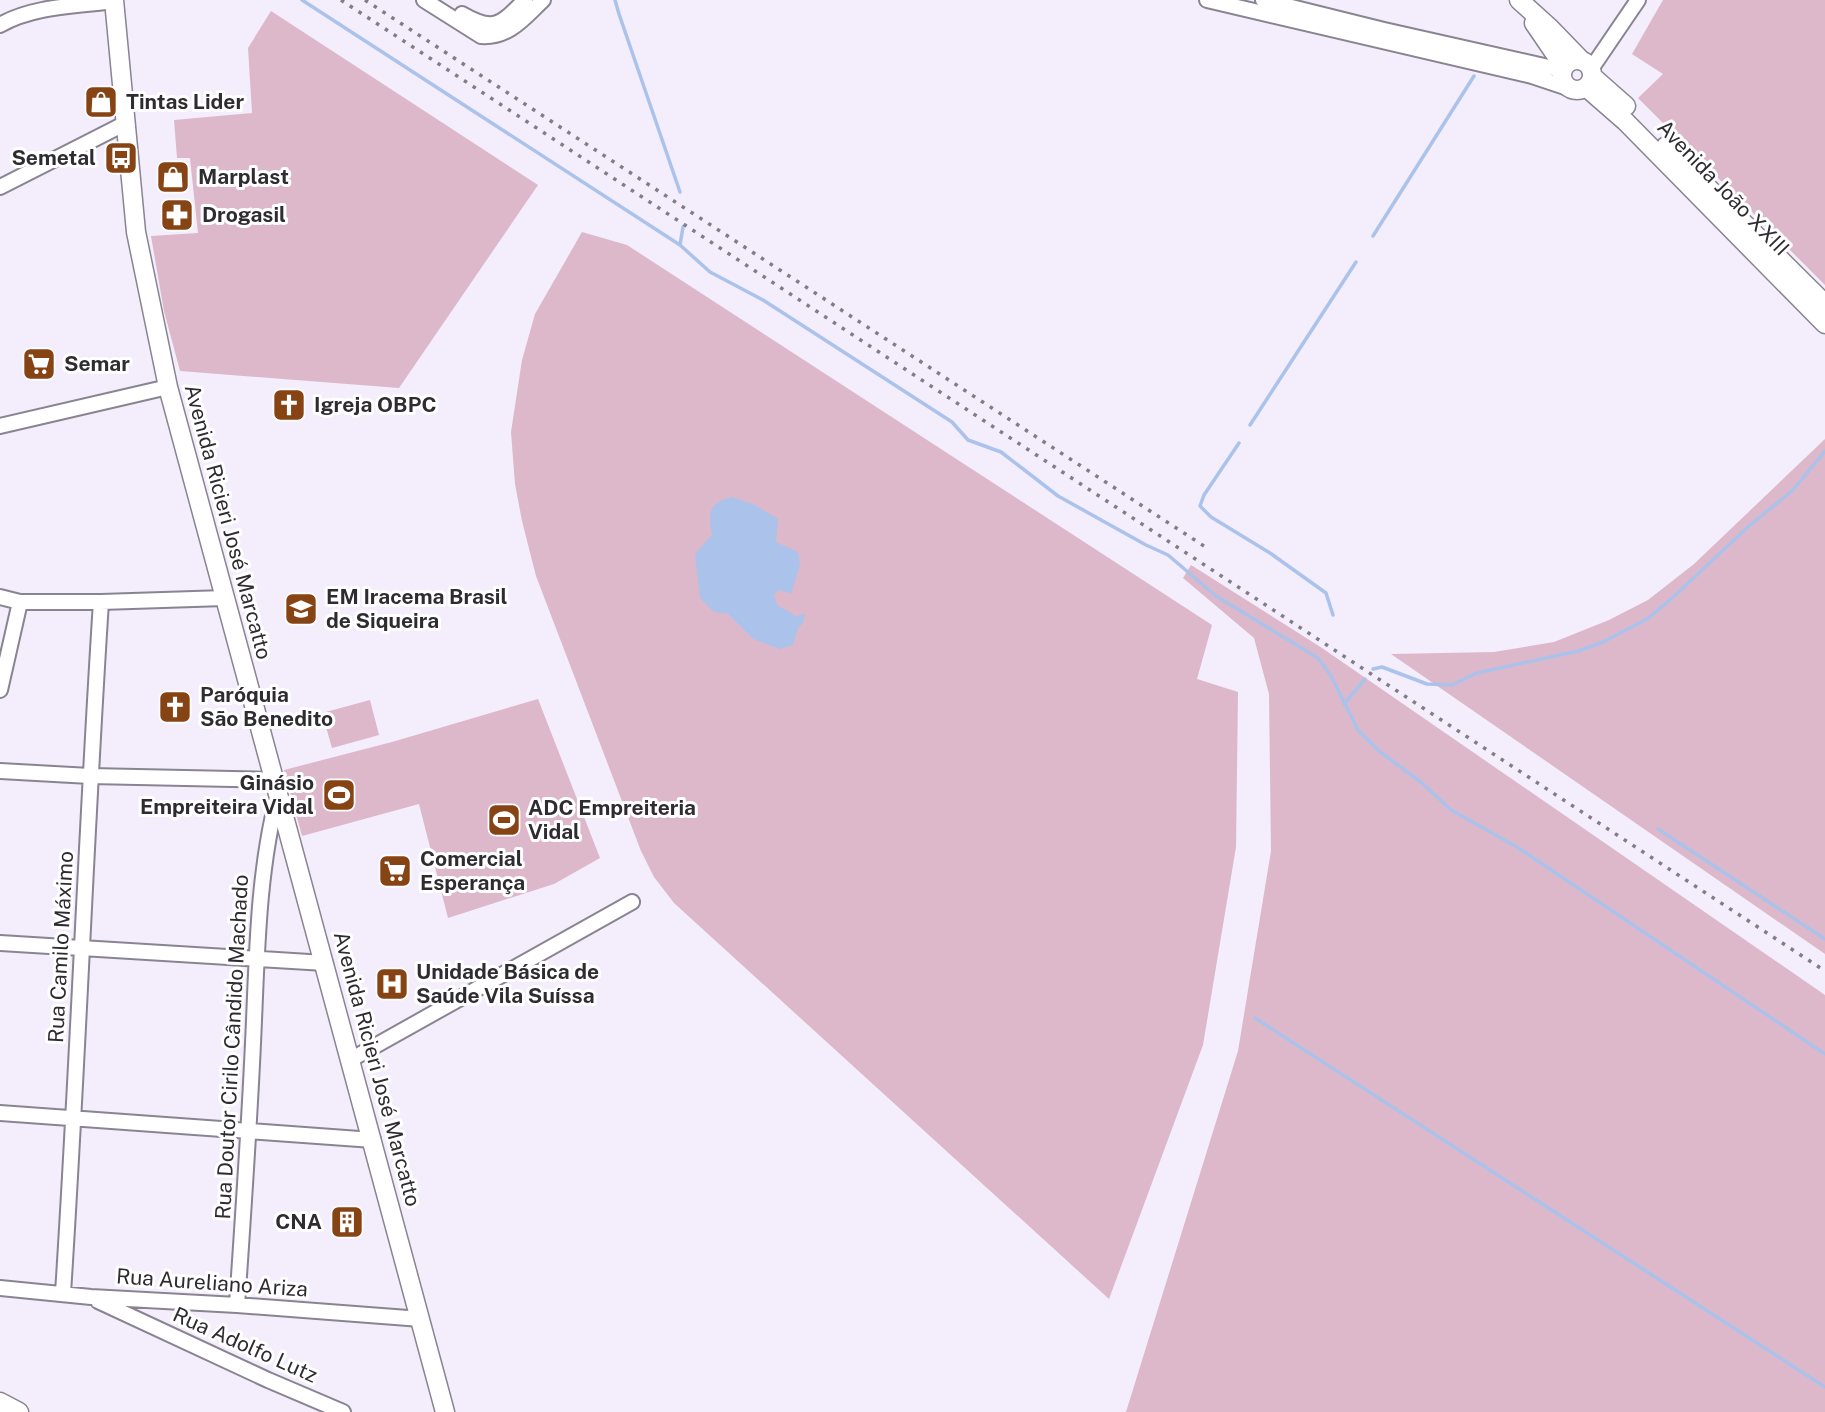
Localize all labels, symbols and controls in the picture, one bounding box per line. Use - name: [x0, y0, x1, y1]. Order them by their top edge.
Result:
- shop icon: Tintas Lider: [82, 83, 120, 121]
- place label: Tintas Lider: [126, 89, 244, 114]
- street label: Avenida João XXIII: [1652, 115, 1794, 261]
- bus stop icon: Semetal: [102, 139, 140, 177]
- place label: Semetal: [11, 145, 96, 170]
- shop icon: Marplast: [154, 158, 192, 196]
- place label: Marplast: [198, 164, 289, 189]
- pharmacy icon: Drogasil: [158, 196, 196, 234]
- place label: Drogasil: [202, 202, 286, 227]
- supermarket icon: Semar: [20, 345, 58, 383]
- place label: Semar: [64, 351, 130, 376]
- street label: Avenida Ricieri José Marcatto: [180, 382, 277, 662]
- church icon: Igreja OBPC: [270, 386, 308, 424]
- place label: Igreja OBPC: [314, 392, 436, 417]
- place label: EM Iracema Brasil de Siqueira: [326, 584, 507, 633]
- school or university icon: EM Iracema Brasil de Siqueira: [282, 590, 320, 628]
- place label: Paróquia São Benedito: [200, 682, 333, 731]
- church icon: Paróquia São Benedito: [156, 688, 194, 726]
- place label: Ginásio Empreiteira Vidal: [140, 770, 314, 819]
- sports icon: Ginásio Empreiteira Vidal: [320, 776, 358, 814]
- place label: ADC Empreiteria Vidal: [528, 795, 696, 844]
- sports icon: ADC Empreiteria Vidal: [485, 801, 523, 839]
- place label: Comercial Esperança: [420, 846, 525, 895]
- street label: Rua Camilo Máximo: [43, 850, 78, 1044]
- supermarket icon: Comercial Esperança: [376, 852, 414, 890]
- street label: Rua Doutor Cirilo Cândido Machado: [210, 874, 253, 1220]
- street label: Avenida Ricieri José Marcatto: [329, 929, 426, 1209]
- place label: Unidade Básica de Saúde Vila Suíssa: [416, 959, 599, 1008]
- hospital icon: Unidade Básica de Saúde Vila Suíssa: [373, 965, 411, 1003]
- building icon: CNA: [328, 1203, 366, 1241]
- place label: CNA: [275, 1209, 322, 1234]
- street label: Rua Aureliano Ariza: [115, 1263, 309, 1302]
- street label: Rua Adolfo Lutz: [169, 1302, 321, 1388]

